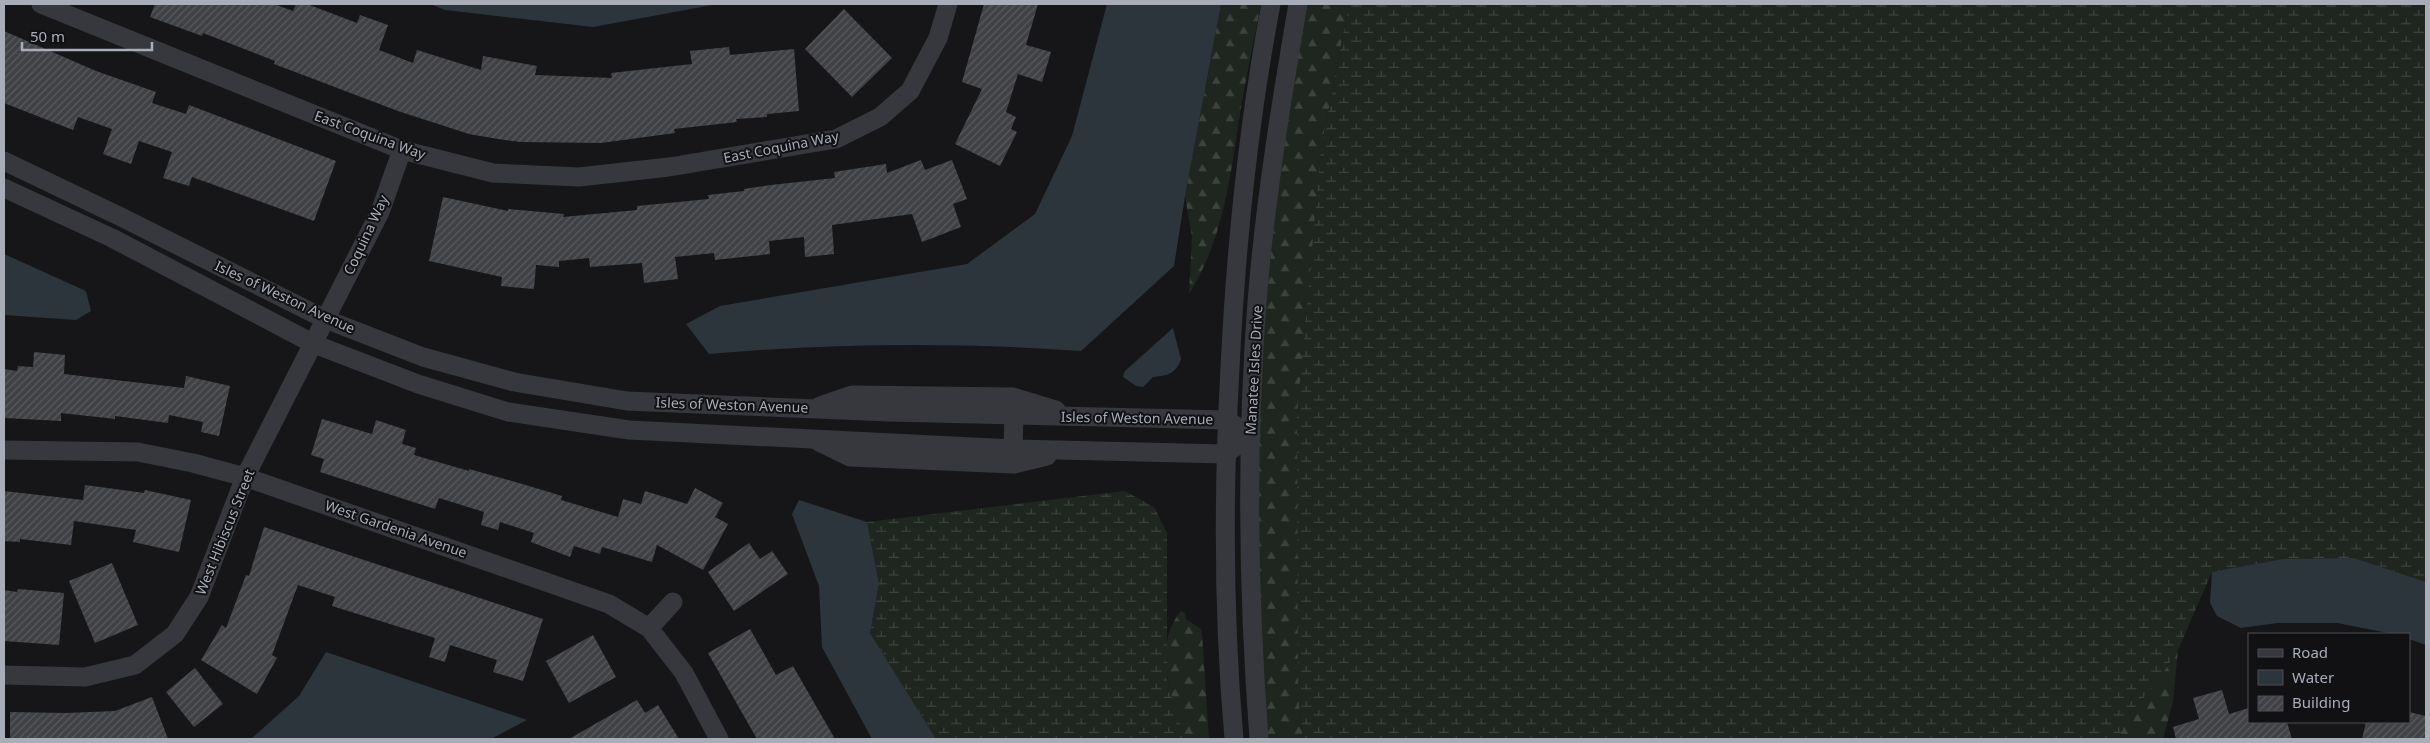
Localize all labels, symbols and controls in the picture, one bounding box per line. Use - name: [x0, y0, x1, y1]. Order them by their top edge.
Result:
- scale bar: [22, 20, 152, 52]
- text: 50 m: [30, 26, 65, 46]
- street label: East Coquina Way: [312, 106, 429, 164]
- street label: East Coquina Way: [722, 126, 841, 167]
- street label: Coquina Way: [339, 191, 393, 278]
- street label: Isles of Weston Avenue: [212, 256, 358, 337]
- street label: Manatee Isles Drive: [1241, 305, 1266, 435]
- street label: Isles of Weston Avenue: [655, 392, 809, 417]
- street label: Isles of Weston Avenue: [1061, 407, 1214, 428]
- street label: West Hibiscus Street: [191, 466, 258, 597]
- street label: West Gardenia Avenue: [323, 495, 470, 562]
- legend: [2248, 633, 2410, 723]
- text: Road: [2292, 642, 2328, 662]
- text: Water: [2292, 667, 2334, 687]
- text: Building: [2292, 692, 2350, 712]

